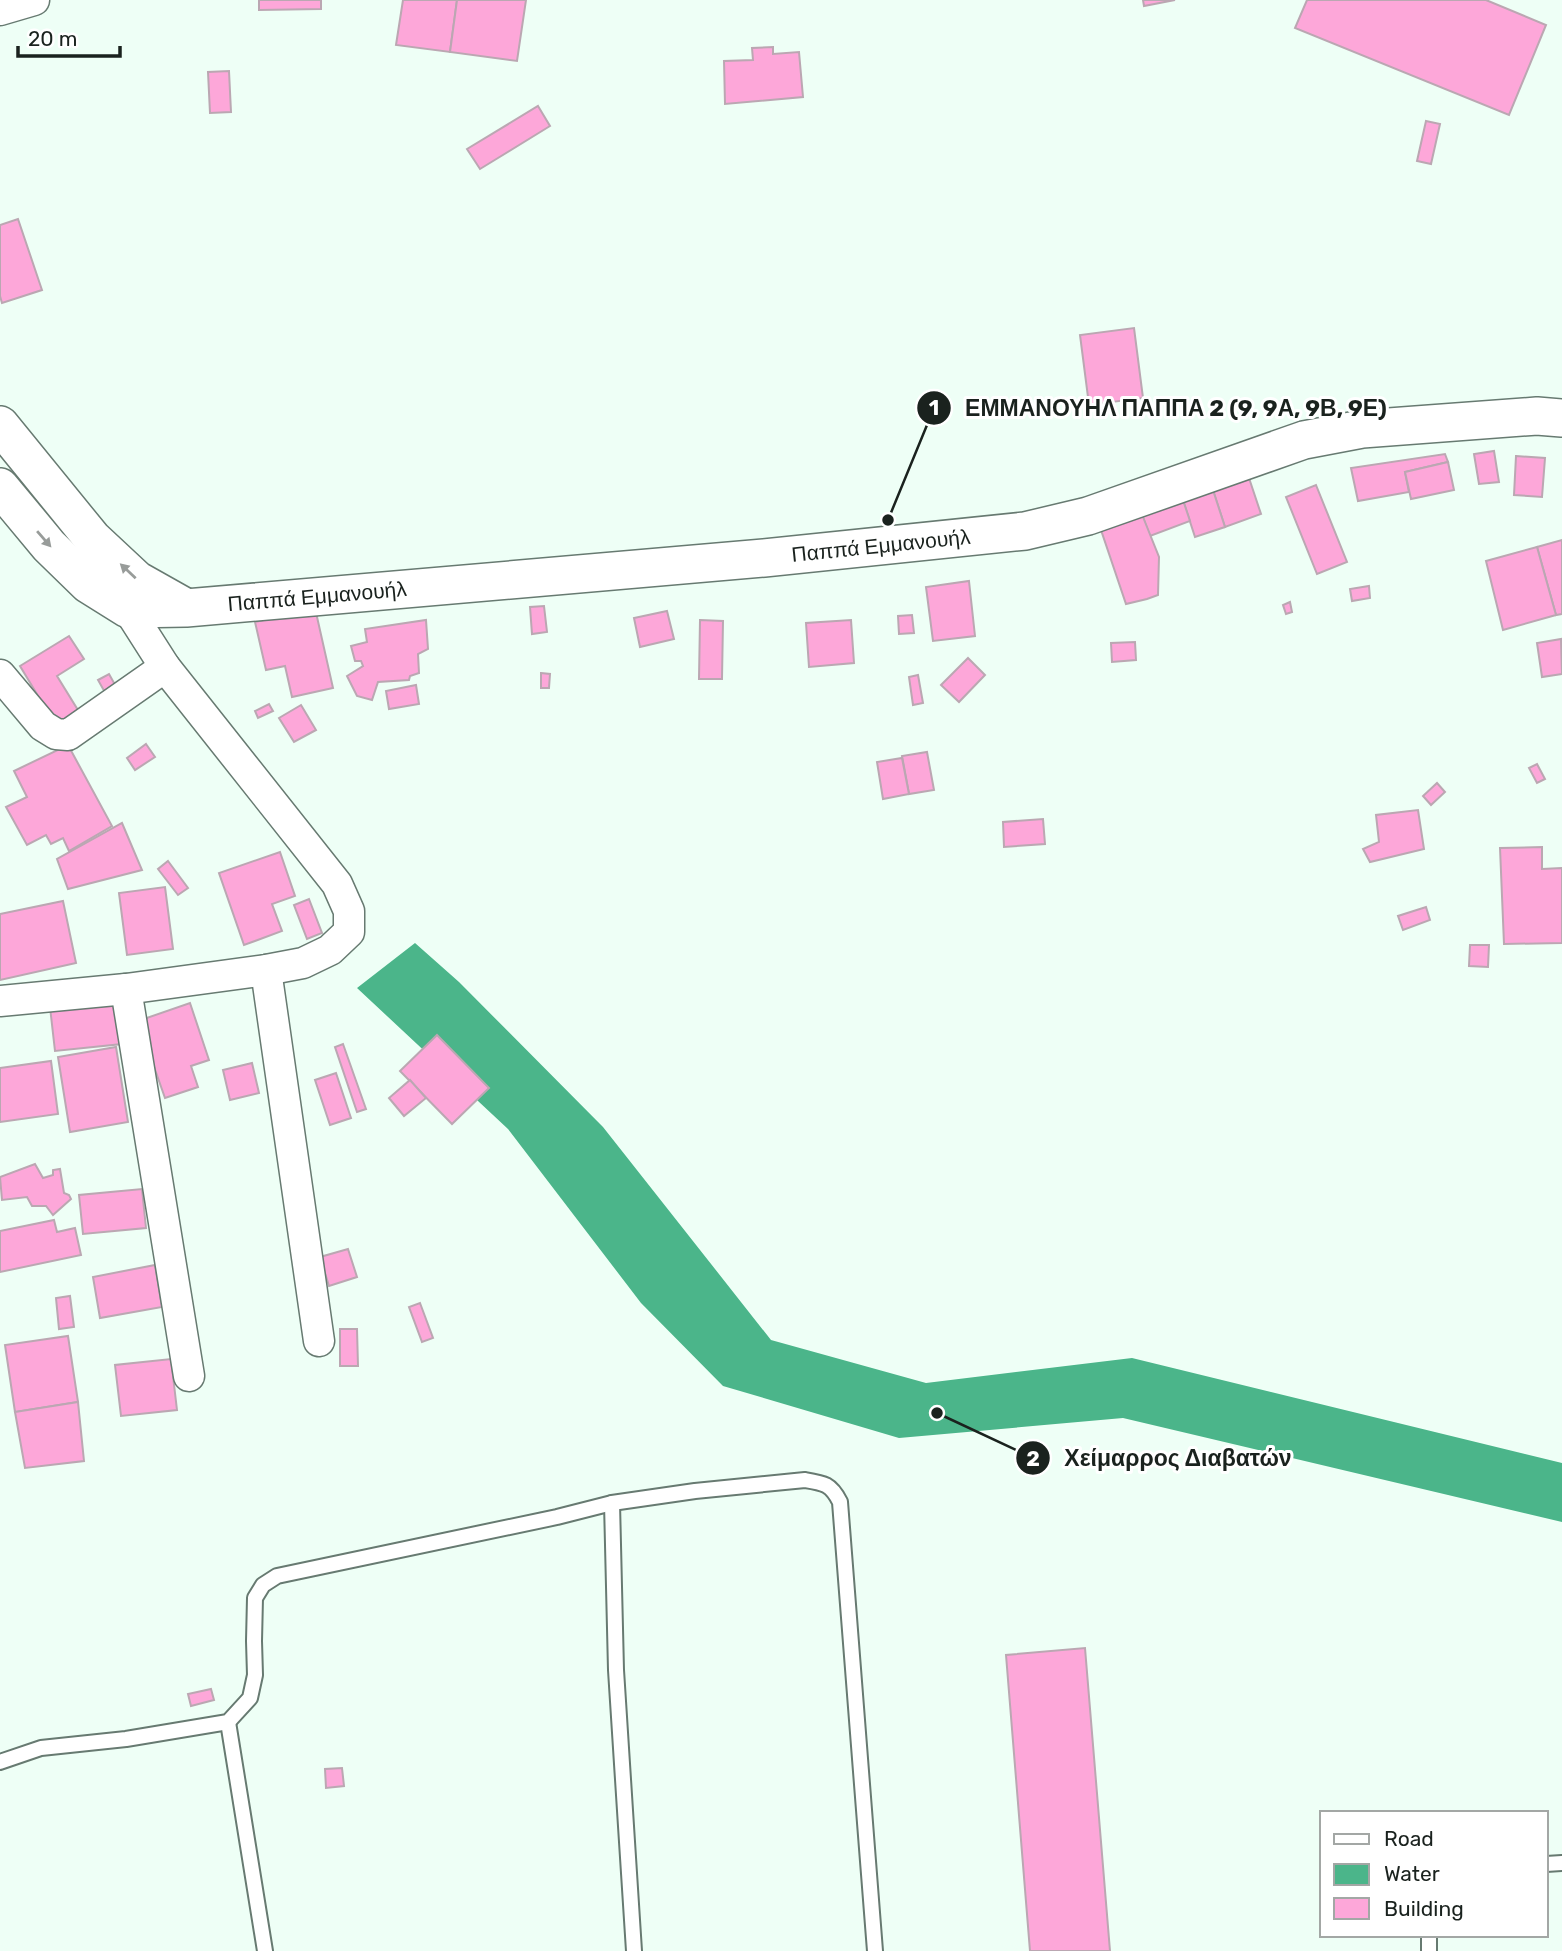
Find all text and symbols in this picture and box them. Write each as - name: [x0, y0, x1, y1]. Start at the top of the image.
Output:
- scale bar: [18, 14, 119, 58]
- text: 20 m: [28, 26, 77, 51]
- callout: ΕΜΜΑΝΟΥΗΛ ΠΑΠΠΑ 2 (9, 9Α, 9Β, 9Ε): [916, 386, 1401, 430]
- text: ΕΜΜΑΝΟΥΗΛ ΠΑΠΠΑ 2 (9, 9Α, 9Β, 9Ε): [965, 394, 1387, 422]
- text: 1: [929, 395, 939, 420]
- street label: Παππά Εμμανουήλ: [790, 524, 972, 567]
- one-way arrow: [36, 530, 52, 548]
- one-way arrow: [120, 564, 137, 580]
- street label: Παππά Εμμανουήλ: [227, 576, 408, 616]
- callout: Χείμαρρος Διαβατών: [1015, 1436, 1306, 1480]
- text: Χείμαρρος Διαβατών: [1064, 1444, 1292, 1472]
- text: 2: [1026, 1446, 1040, 1471]
- legend: [1320, 1811, 1548, 1937]
- text: Road: [1384, 1826, 1434, 1851]
- text: Water: [1384, 1861, 1440, 1886]
- text: Building: [1384, 1896, 1464, 1921]

